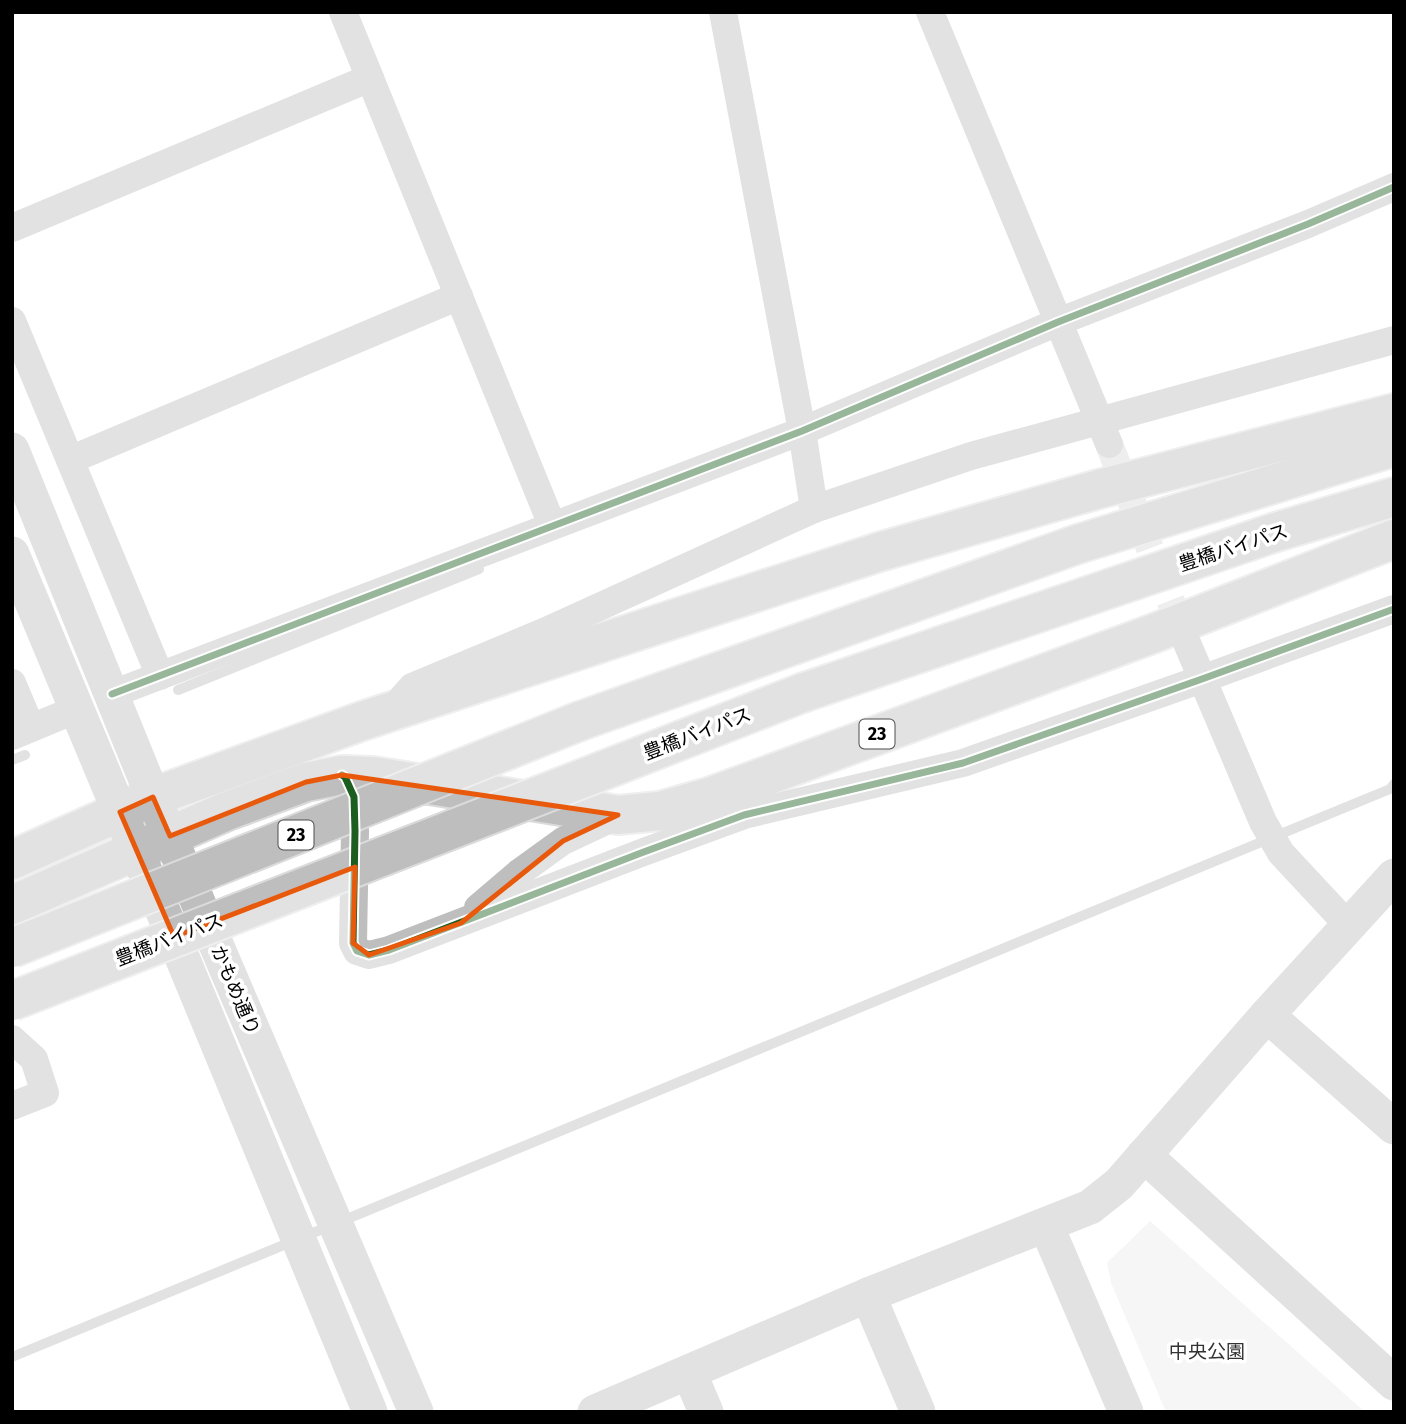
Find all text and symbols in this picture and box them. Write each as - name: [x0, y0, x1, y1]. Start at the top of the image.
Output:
- street label: 豊橋バイパス: [1176, 519, 1291, 576]
- street label: 豊橋バイパス: [640, 702, 754, 765]
- road number: 23: [860, 720, 894, 748]
- road number: 23: [278, 820, 314, 850]
- street label: 豊橋バイパス: [112, 908, 226, 971]
- street label: かもめ通り: [206, 942, 265, 1038]
- park label: 中央公園: [1169, 1340, 1245, 1363]

